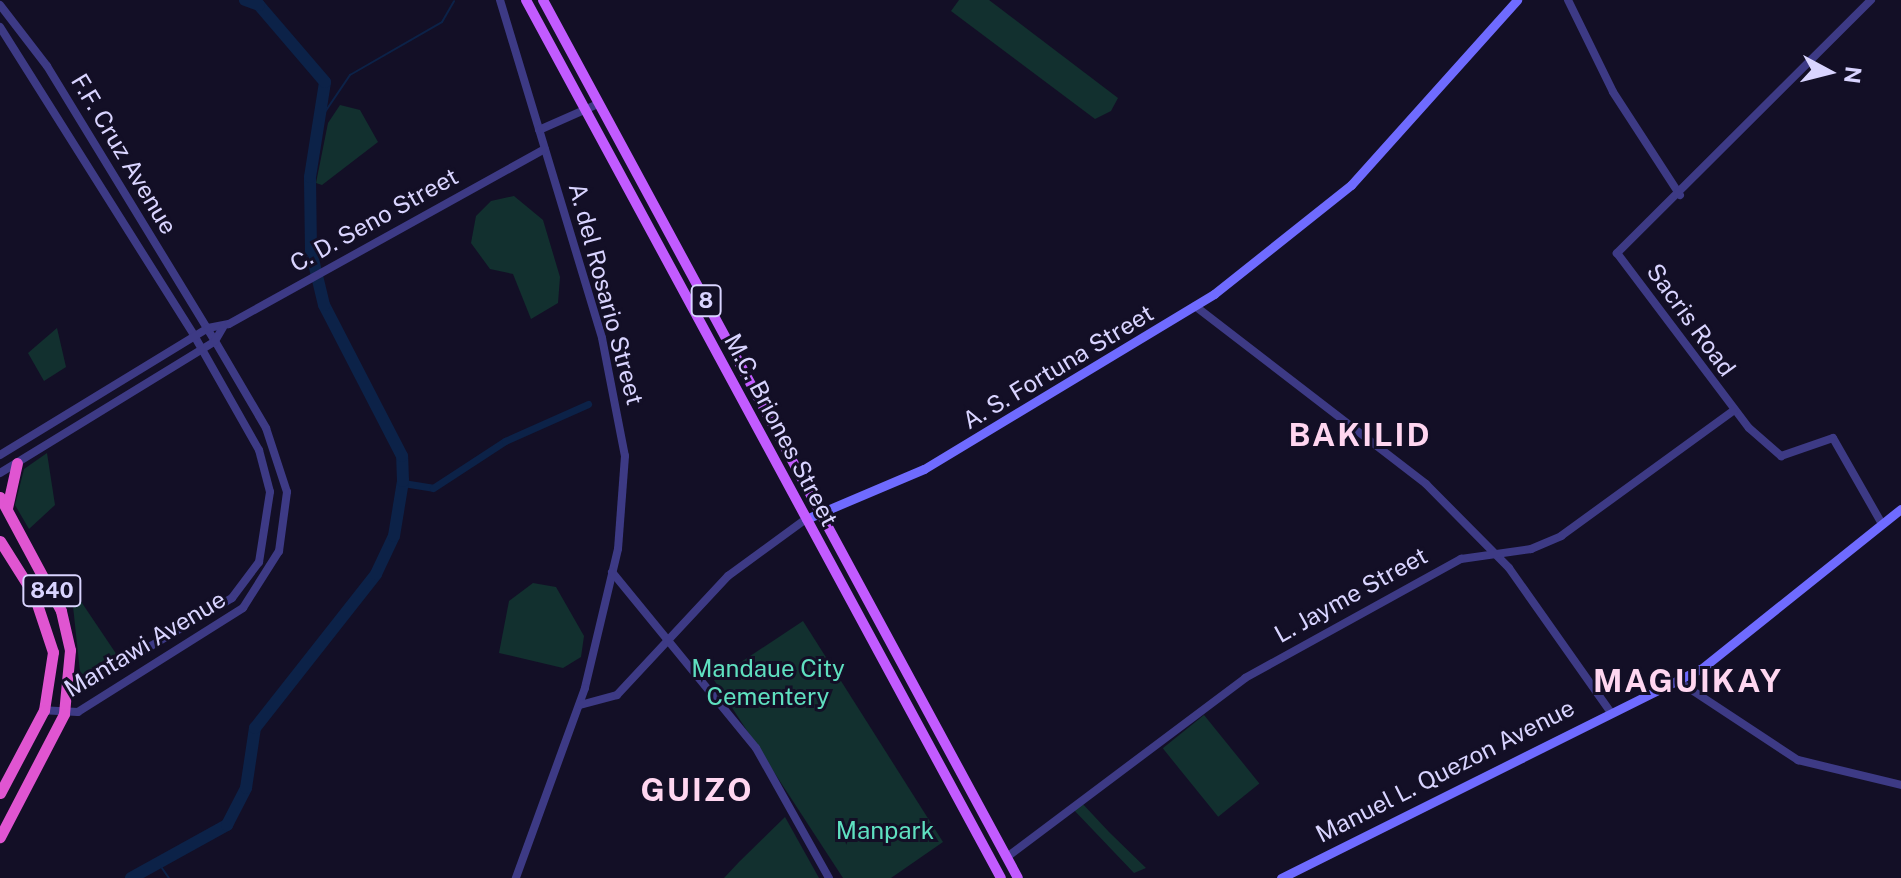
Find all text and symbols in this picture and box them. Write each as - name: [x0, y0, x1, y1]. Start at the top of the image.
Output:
- north arrow: [1789, 32, 1869, 112]
- text: N: [1839, 65, 1867, 85]
- street label: F.F. Cruz Avenue: [65, 69, 183, 239]
- street label: C. D. Seno Street: [285, 162, 463, 278]
- street label: A. del Rosario Street: [562, 180, 650, 408]
- street label: Sacris Road: [1640, 258, 1742, 382]
- road number: 8: [690, 283, 722, 319]
- street label: A. S. Fortuna Street: [957, 299, 1159, 435]
- street label: M.C. Briones Street: [718, 329, 844, 531]
- district label: BAKILID: [1289, 416, 1431, 454]
- street label: L. Jayme Street: [1269, 541, 1433, 649]
- road number: 840: [22, 573, 82, 609]
- street label: Mantawi Avenue: [59, 585, 231, 703]
- park label: Mandaue City Cementery: [691, 655, 845, 711]
- district label: MAGUIKAY: [1593, 662, 1783, 700]
- street label: Manuel L. Quezon Avenue: [1311, 693, 1579, 849]
- district label: GUIZO: [640, 771, 754, 809]
- park label: Manpark: [836, 817, 934, 845]

